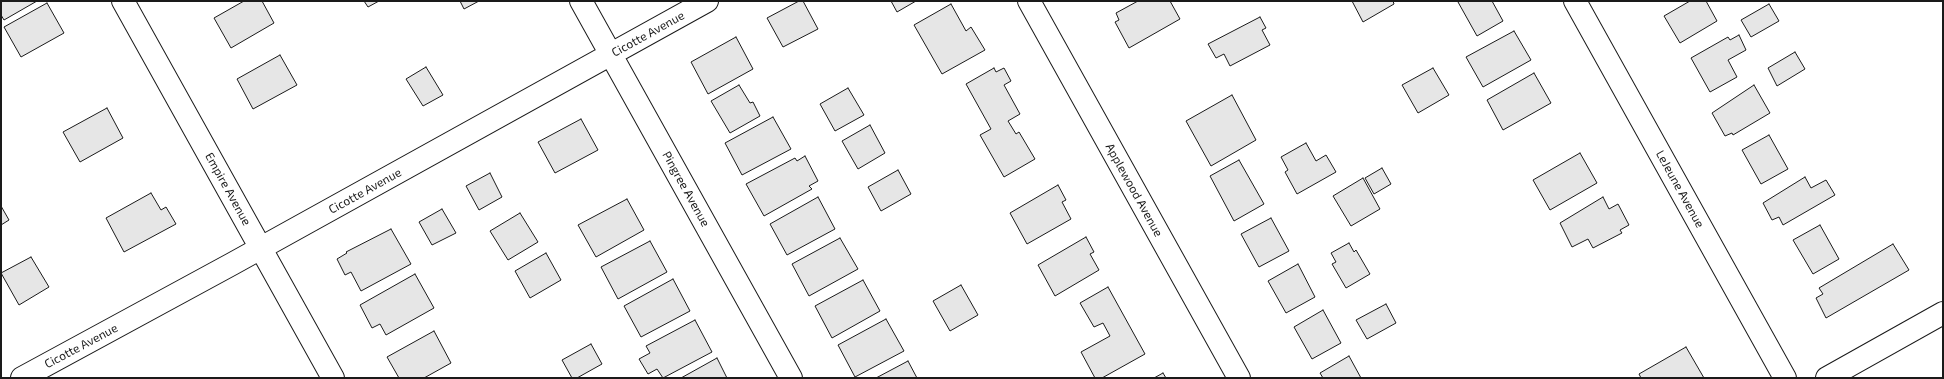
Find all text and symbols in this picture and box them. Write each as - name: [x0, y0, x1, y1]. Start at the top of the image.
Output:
- street label: Cicotte Avenue: [609, 8, 687, 60]
- street label: Applewood Avenue: [1102, 141, 1166, 239]
- street label: LeJeune Avenue: [1653, 148, 1707, 230]
- street label: Pingree Avenue: [659, 149, 713, 229]
- street label: Empire Avenue: [202, 150, 254, 228]
- street label: Cicotte Avenue: [326, 165, 404, 217]
- street label: Cicotte Avenue: [42, 321, 120, 371]

